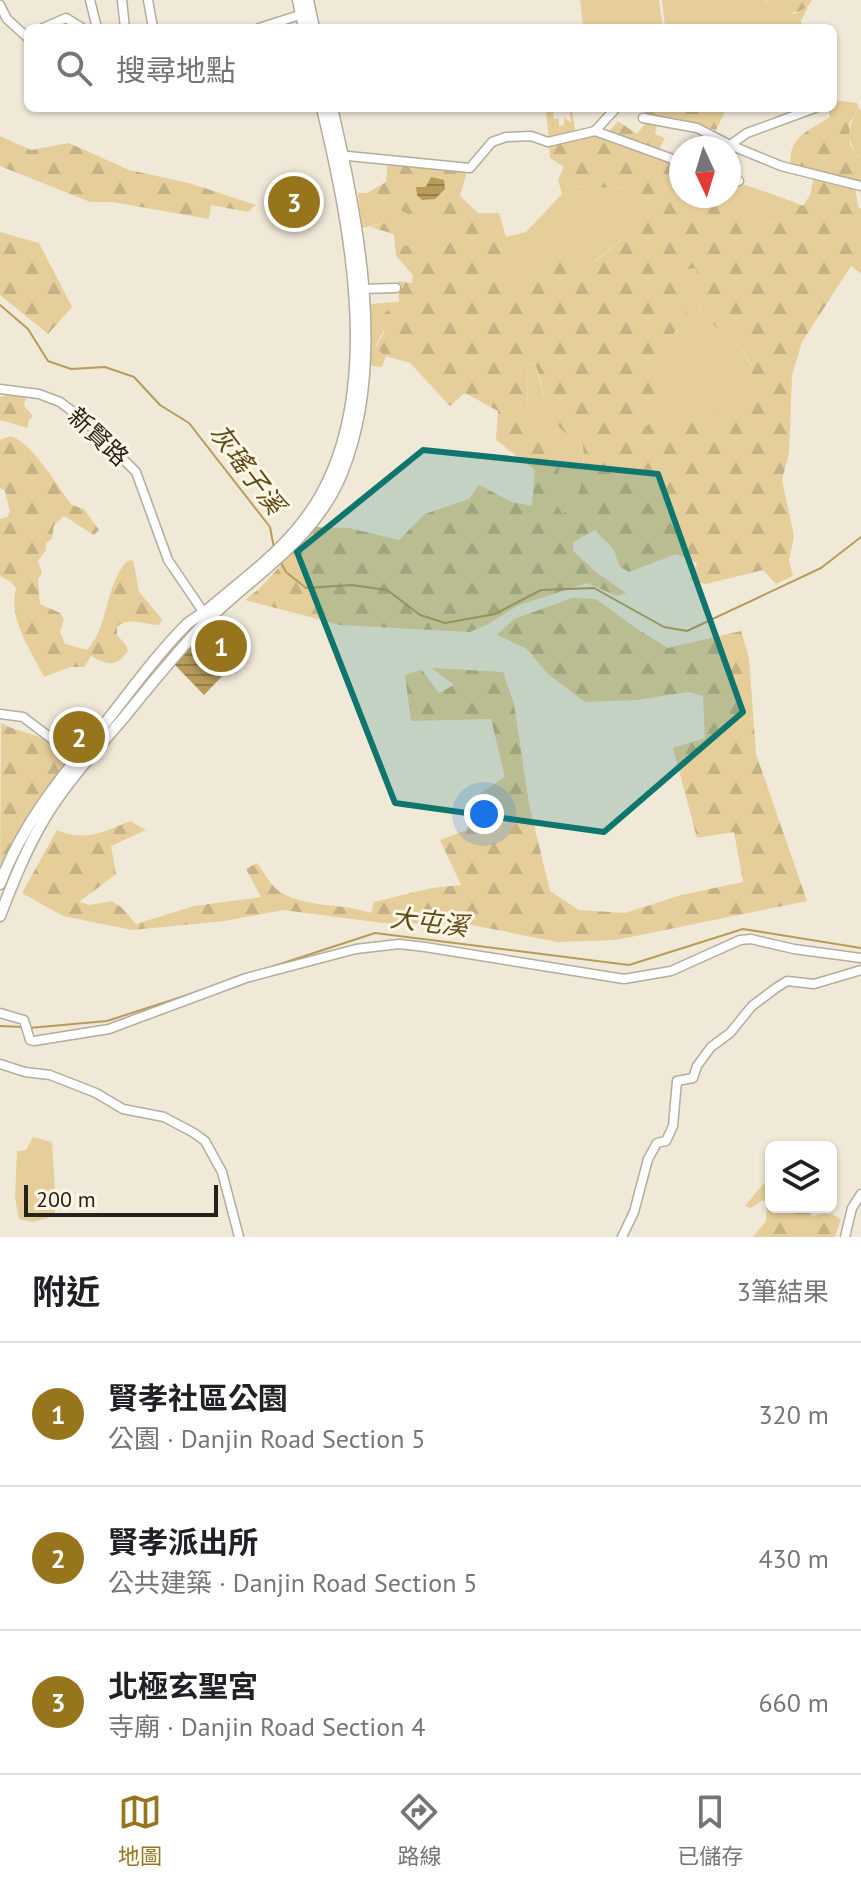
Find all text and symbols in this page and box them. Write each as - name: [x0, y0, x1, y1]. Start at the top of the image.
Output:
- search box: [24, 24, 837, 112]
- icon: search: [52, 46, 96, 90]
- text: 搜尋地點: [116, 50, 236, 89]
- north arrow: [669, 136, 741, 208]
- pin: 3: [268, 172, 320, 232]
- street label: 新賢路: [61, 401, 135, 473]
- water label: 灰瑤子溪: [203, 417, 294, 523]
- pin: 1: [195, 616, 247, 676]
- pin: 2: [53, 707, 105, 767]
- your location: [464, 794, 504, 834]
- water label: 大屯溪: [388, 900, 474, 943]
- map controls: [765, 1141, 837, 1213]
- button: layers: [765, 1141, 837, 1213]
- scale bar: [24, 1181, 218, 1217]
- text: 200 m: [36, 1185, 96, 1213]
- text: 附近: [32, 1269, 100, 1313]
- text: 3筆結果: [737, 1275, 829, 1308]
- text: 賢孝社區公園: [108, 1378, 288, 1417]
- text: 1: [51, 1398, 65, 1431]
- text: 320 m: [758, 1398, 829, 1431]
- text: 公園 · Danjin Road Section 5: [108, 1422, 426, 1455]
- text: 賢孝派出所: [108, 1522, 258, 1561]
- text: 2: [51, 1542, 65, 1575]
- text: 430 m: [758, 1542, 829, 1575]
- text: 公共建築 · Danjin Road Section 5: [108, 1566, 478, 1599]
- text: 北極玄聖宮: [108, 1666, 258, 1705]
- text: 3: [51, 1686, 65, 1719]
- text: 660 m: [758, 1686, 829, 1719]
- text: 寺廟 · Danjin Road Section 4: [108, 1710, 426, 1743]
- tab: 地圖: [118, 1790, 162, 1870]
- tab: 路線: [397, 1790, 441, 1870]
- tab: 已儲存: [677, 1790, 743, 1870]

